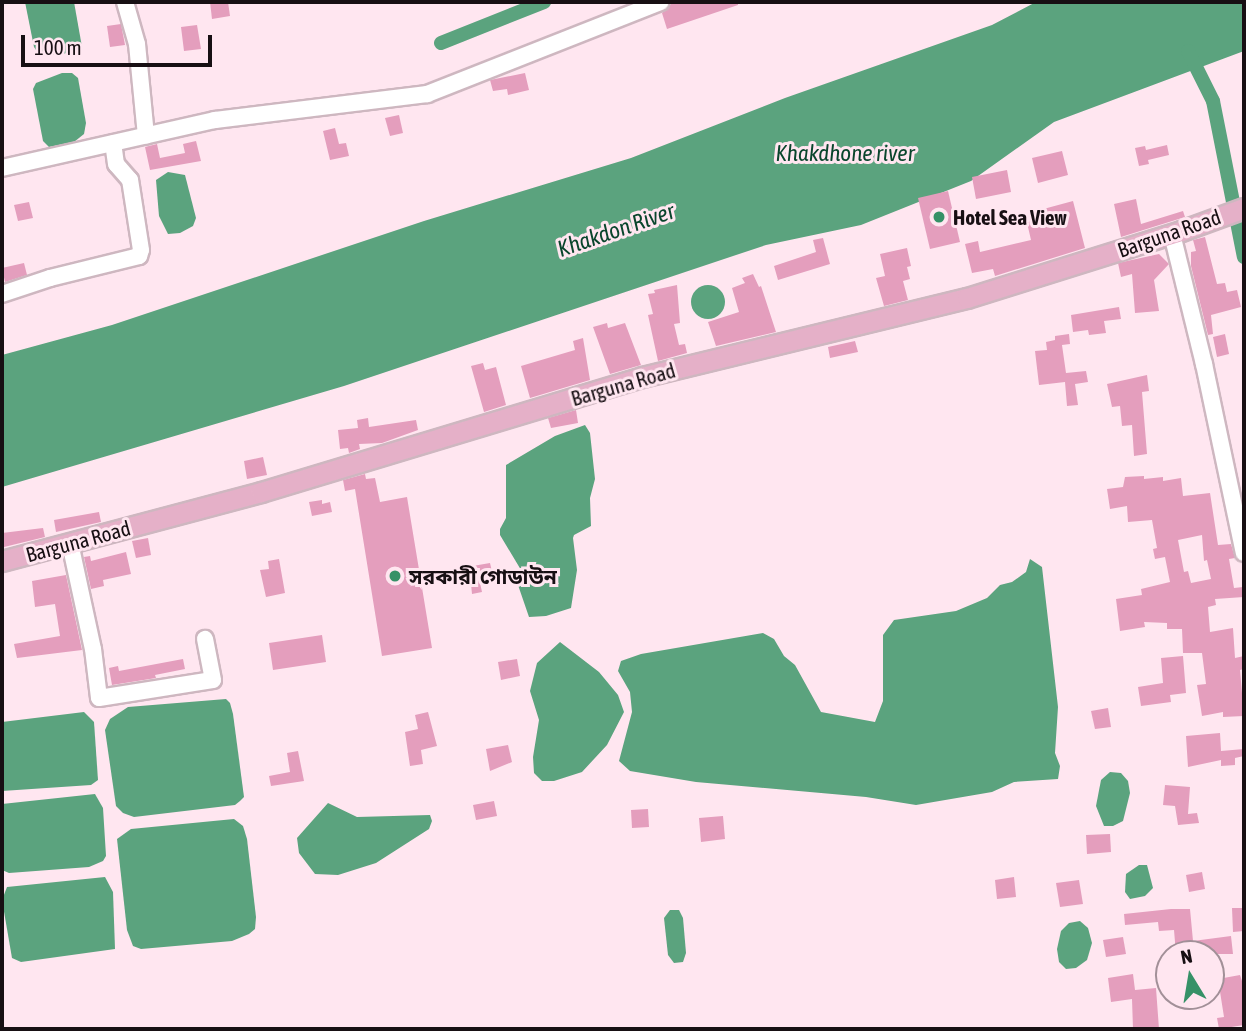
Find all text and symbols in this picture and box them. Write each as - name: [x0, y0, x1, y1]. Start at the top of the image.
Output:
- scale bar: [24, 21, 215, 65]
- text: 100 m: [34, 35, 82, 59]
- water label: Khakdhone river: [776, 139, 914, 167]
- water label: Khakdon River: [554, 197, 678, 263]
- place label: Hotel Sea View: [953, 204, 1067, 230]
- street label: Barguna Road: [1114, 204, 1224, 262]
- marker: Hotel Sea View: [931, 209, 947, 225]
- street label: Barguna Road: [568, 357, 678, 411]
- street label: Barguna Road: [23, 515, 133, 567]
- place label: সরকারী গোডাউন: [409, 563, 557, 589]
- marker: সরকারী গোডাউন: [387, 568, 403, 584]
- north arrow: [1155, 940, 1225, 1010]
- text: N: [1179, 944, 1194, 968]

